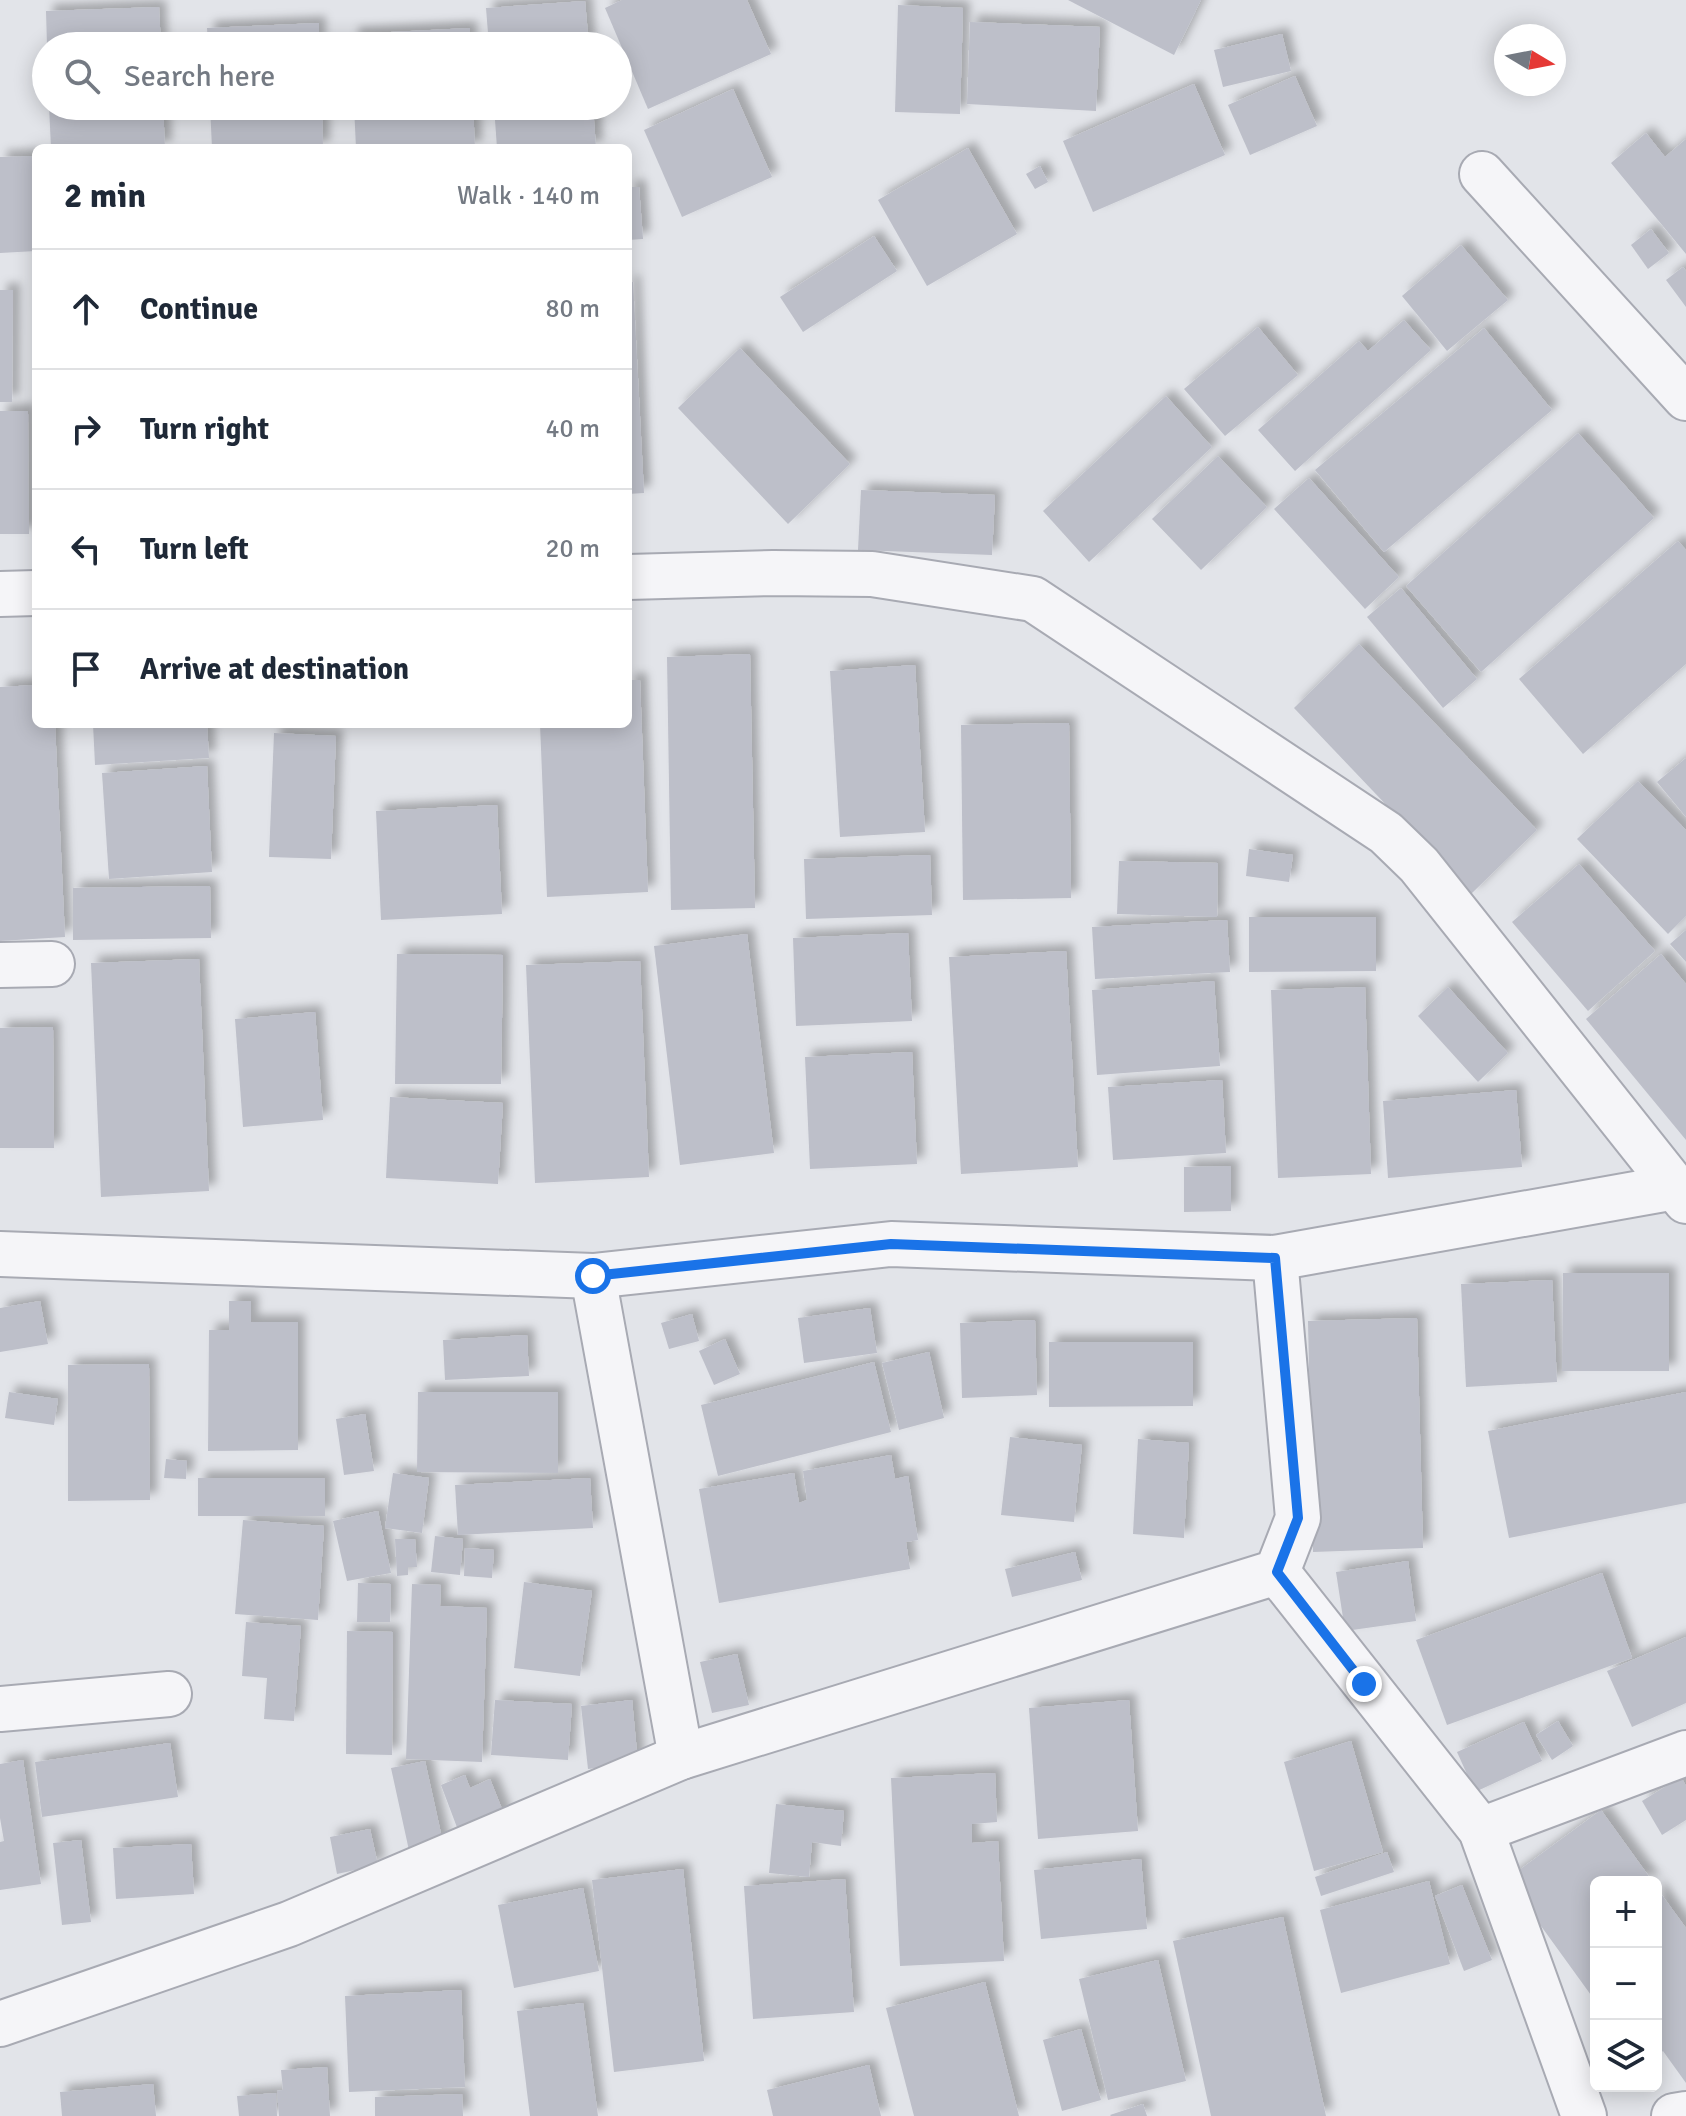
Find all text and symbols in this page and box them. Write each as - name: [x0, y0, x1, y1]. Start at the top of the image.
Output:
- north arrow: [1494, 24, 1566, 96]
- search box: [32, 32, 632, 120]
- icon: search: [60, 54, 104, 98]
- text: Search here: [124, 58, 275, 95]
- text: 2 min: [64, 175, 146, 217]
- text: Walk · 140 m: [457, 180, 600, 212]
- icon: ahead: [64, 287, 108, 331]
- text: Continue: [140, 291, 258, 328]
- text: 80 m: [545, 293, 600, 325]
- icon: right: [64, 407, 108, 451]
- text: Turn right: [140, 411, 269, 448]
- text: 40 m: [545, 413, 600, 445]
- icon: left: [64, 527, 108, 571]
- text: Turn left: [140, 531, 249, 568]
- text: 20 m: [545, 533, 600, 565]
- icon: arrive: [64, 647, 108, 691]
- text: Arrive at destination: [140, 651, 409, 688]
- route start: [575, 1258, 611, 1294]
- route end: [1346, 1666, 1382, 1702]
- map controls: [1590, 1876, 1662, 2092]
- button: +: [1590, 1876, 1662, 1948]
- button: −: [1590, 1948, 1662, 2020]
- button: layers: [1590, 2020, 1662, 2092]

